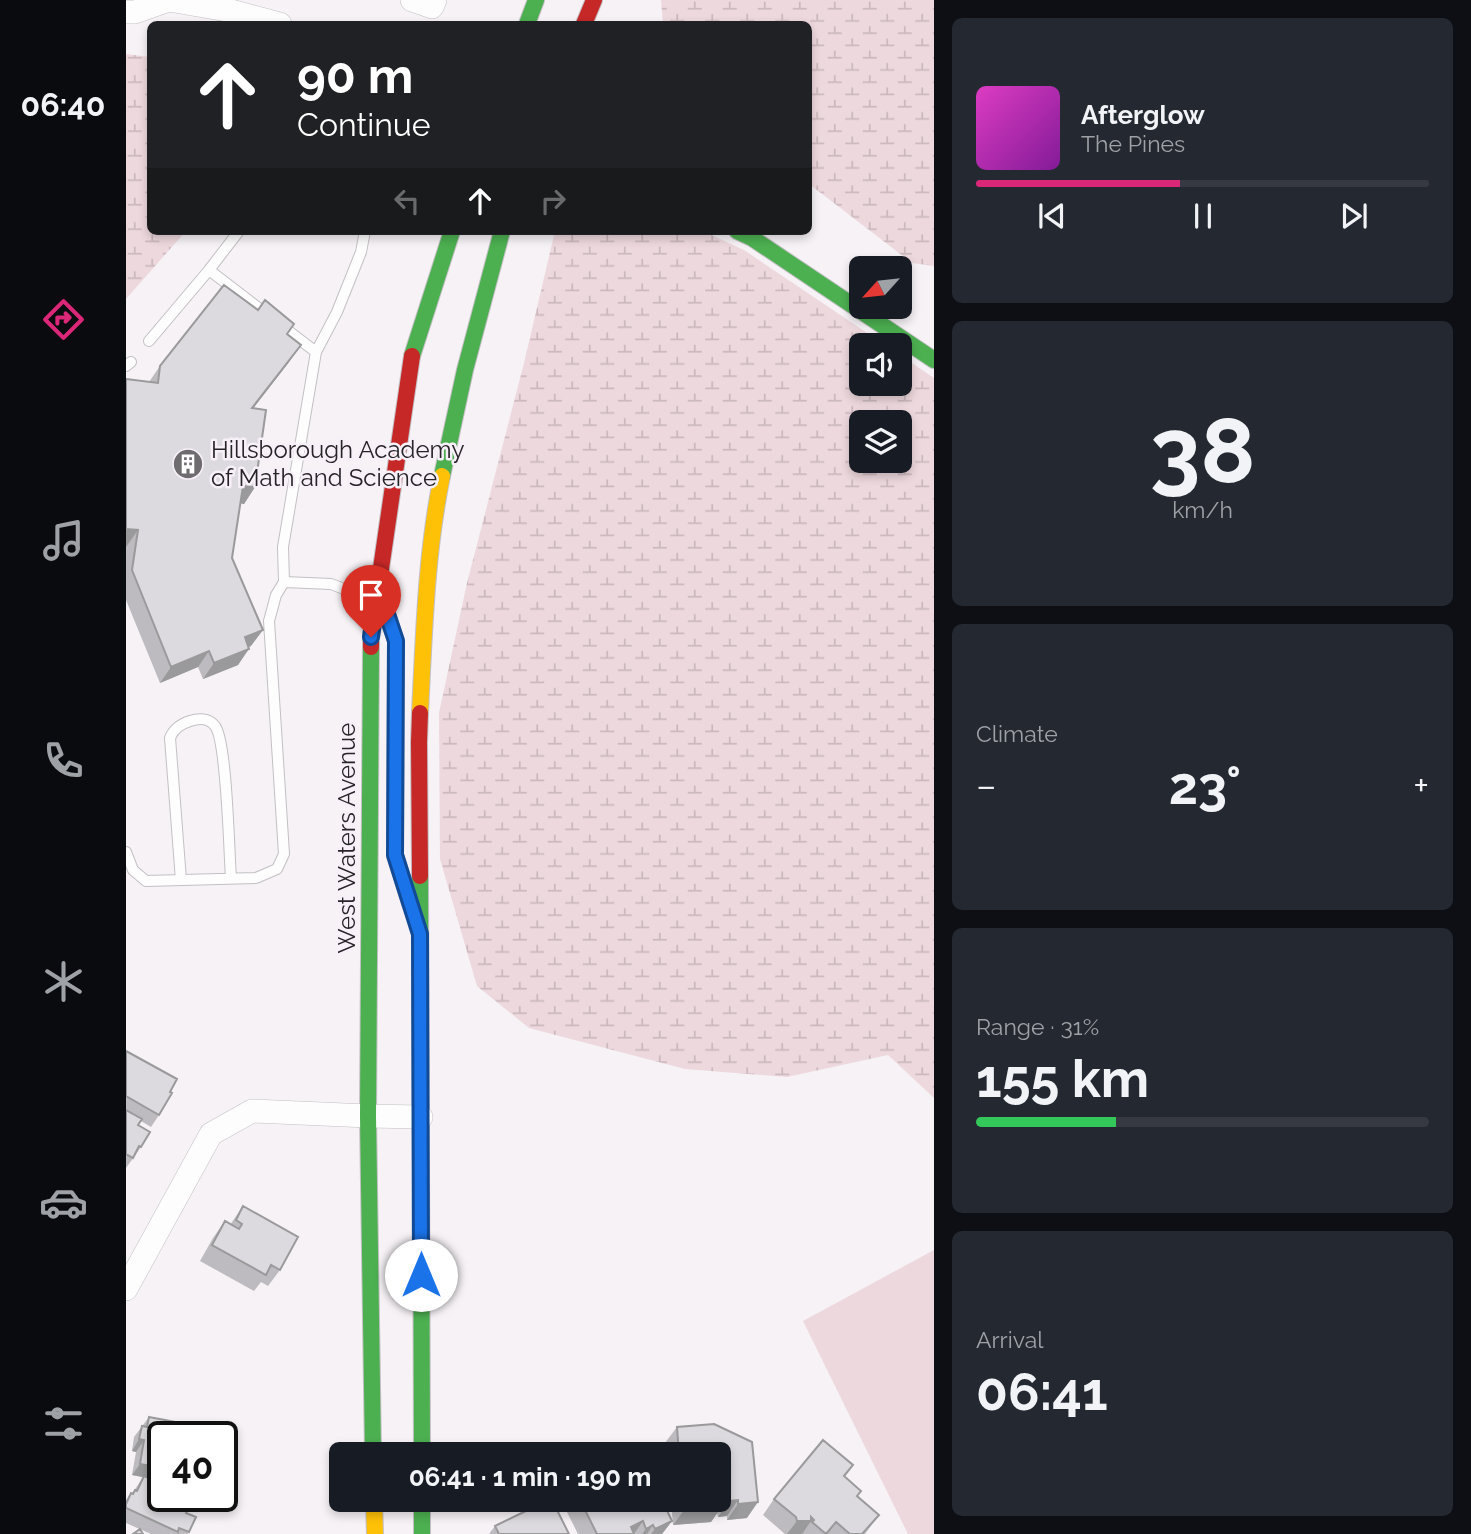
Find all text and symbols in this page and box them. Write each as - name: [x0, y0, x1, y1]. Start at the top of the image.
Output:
- text: 90 m: [297, 47, 413, 104]
- icon: ahead: [182, 49, 273, 140]
- text: 06:40: [21, 86, 105, 123]
- text: Afterglow: [1081, 100, 1205, 130]
- text: Continue: [297, 106, 431, 143]
- text: The Pines: [1081, 130, 1185, 157]
- icon: left: [388, 182, 426, 220]
- icon: ahead: [461, 182, 499, 220]
- icon: right: [534, 182, 572, 220]
- icon: previous: [1033, 197, 1071, 235]
- icon: pause: [1184, 197, 1222, 235]
- icon: next: [1335, 197, 1373, 235]
- north arrow: [849, 256, 912, 318]
- map controls: [849, 256, 912, 473]
- icon: directions: [39, 295, 88, 344]
- button: sound: [849, 333, 912, 396]
- text: 38: [1150, 397, 1255, 504]
- button: layers: [849, 410, 912, 473]
- place label: Hillsborough Academy of Math and Science: [211, 435, 464, 492]
- building icon: Hillsborough Academy of Math and Science: [171, 447, 205, 481]
- text: km/h: [1172, 496, 1233, 523]
- icon: music: [39, 516, 88, 565]
- pin: [341, 565, 401, 637]
- icon: arrive: [352, 576, 390, 614]
- text: Climate: [976, 720, 1058, 747]
- street label: West Waters Avenue: [332, 723, 361, 953]
- icon: phone: [39, 736, 88, 785]
- text: 23°: [1169, 755, 1241, 816]
- text: −: [976, 763, 996, 808]
- text: +: [1413, 763, 1429, 808]
- icon: climate: [39, 957, 88, 1006]
- text: Range · 31%: [976, 1013, 1099, 1040]
- text: 155 km: [976, 1048, 1149, 1109]
- icon: car: [39, 1178, 88, 1227]
- position arrow: [384, 1238, 458, 1312]
- text: Arrival: [976, 1326, 1043, 1353]
- text: 06:41: [976, 1361, 1108, 1422]
- icon: filters: [39, 1399, 88, 1448]
- speed limit sign: 40: [147, 1421, 238, 1512]
- text: 06:41 · 1 min · 190 m: [409, 1462, 651, 1492]

